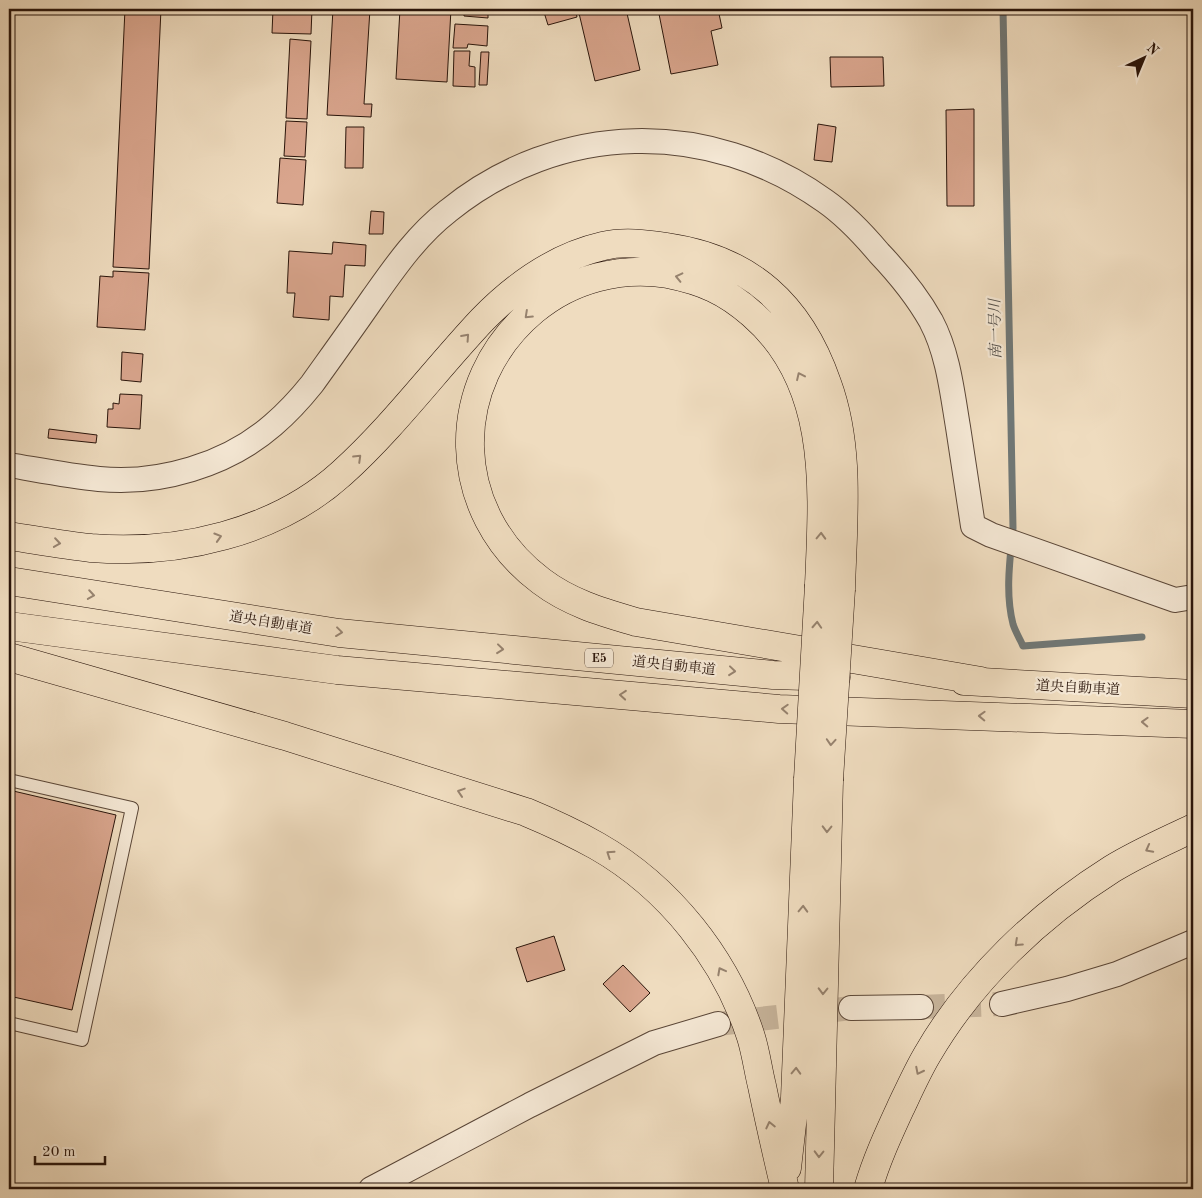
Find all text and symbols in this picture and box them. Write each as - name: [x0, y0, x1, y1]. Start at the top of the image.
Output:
- north arrow: [1120, 32, 1170, 82]
- text: N: [1144, 41, 1161, 58]
- one-way arrow: [674, 272, 683, 283]
- water label: 南一号川: [986, 297, 1005, 359]
- one-way arrow: [525, 309, 534, 318]
- one-way arrow: [460, 333, 469, 342]
- one-way arrow: [795, 372, 806, 381]
- one-way arrow: [352, 455, 361, 464]
- one-way arrow: [213, 532, 222, 542]
- one-way arrow: [815, 532, 826, 540]
- one-way arrow: [53, 537, 61, 548]
- one-way arrow: [87, 589, 96, 599]
- street label: 道央自動車道: [228, 609, 314, 636]
- one-way arrow: [811, 621, 822, 629]
- one-way arrow: [334, 627, 343, 637]
- one-way arrow: [497, 643, 505, 654]
- road number: E5: [585, 648, 613, 668]
- street label: 道央自動車道: [631, 654, 717, 677]
- one-way arrow: [728, 665, 736, 676]
- street label: 道央自動車道: [1036, 678, 1120, 697]
- one-way arrow: [619, 690, 627, 701]
- one-way arrow: [781, 704, 789, 715]
- one-way arrow: [978, 711, 986, 722]
- one-way arrow: [1140, 717, 1148, 728]
- one-way arrow: [825, 738, 836, 746]
- one-way arrow: [457, 787, 465, 797]
- one-way arrow: [822, 825, 833, 833]
- one-way arrow: [1145, 843, 1154, 853]
- one-way arrow: [606, 851, 615, 861]
- one-way arrow: [798, 904, 808, 912]
- one-way arrow: [1014, 937, 1023, 946]
- one-way arrow: [717, 967, 727, 976]
- one-way arrow: [818, 987, 829, 995]
- one-way arrow: [915, 1066, 925, 1075]
- one-way arrow: [791, 1067, 802, 1075]
- one-way arrow: [766, 1120, 776, 1129]
- scale bar: [35, 1133, 105, 1165]
- text: 20 m: [42, 1145, 76, 1160]
- one-way arrow: [814, 1150, 825, 1158]

